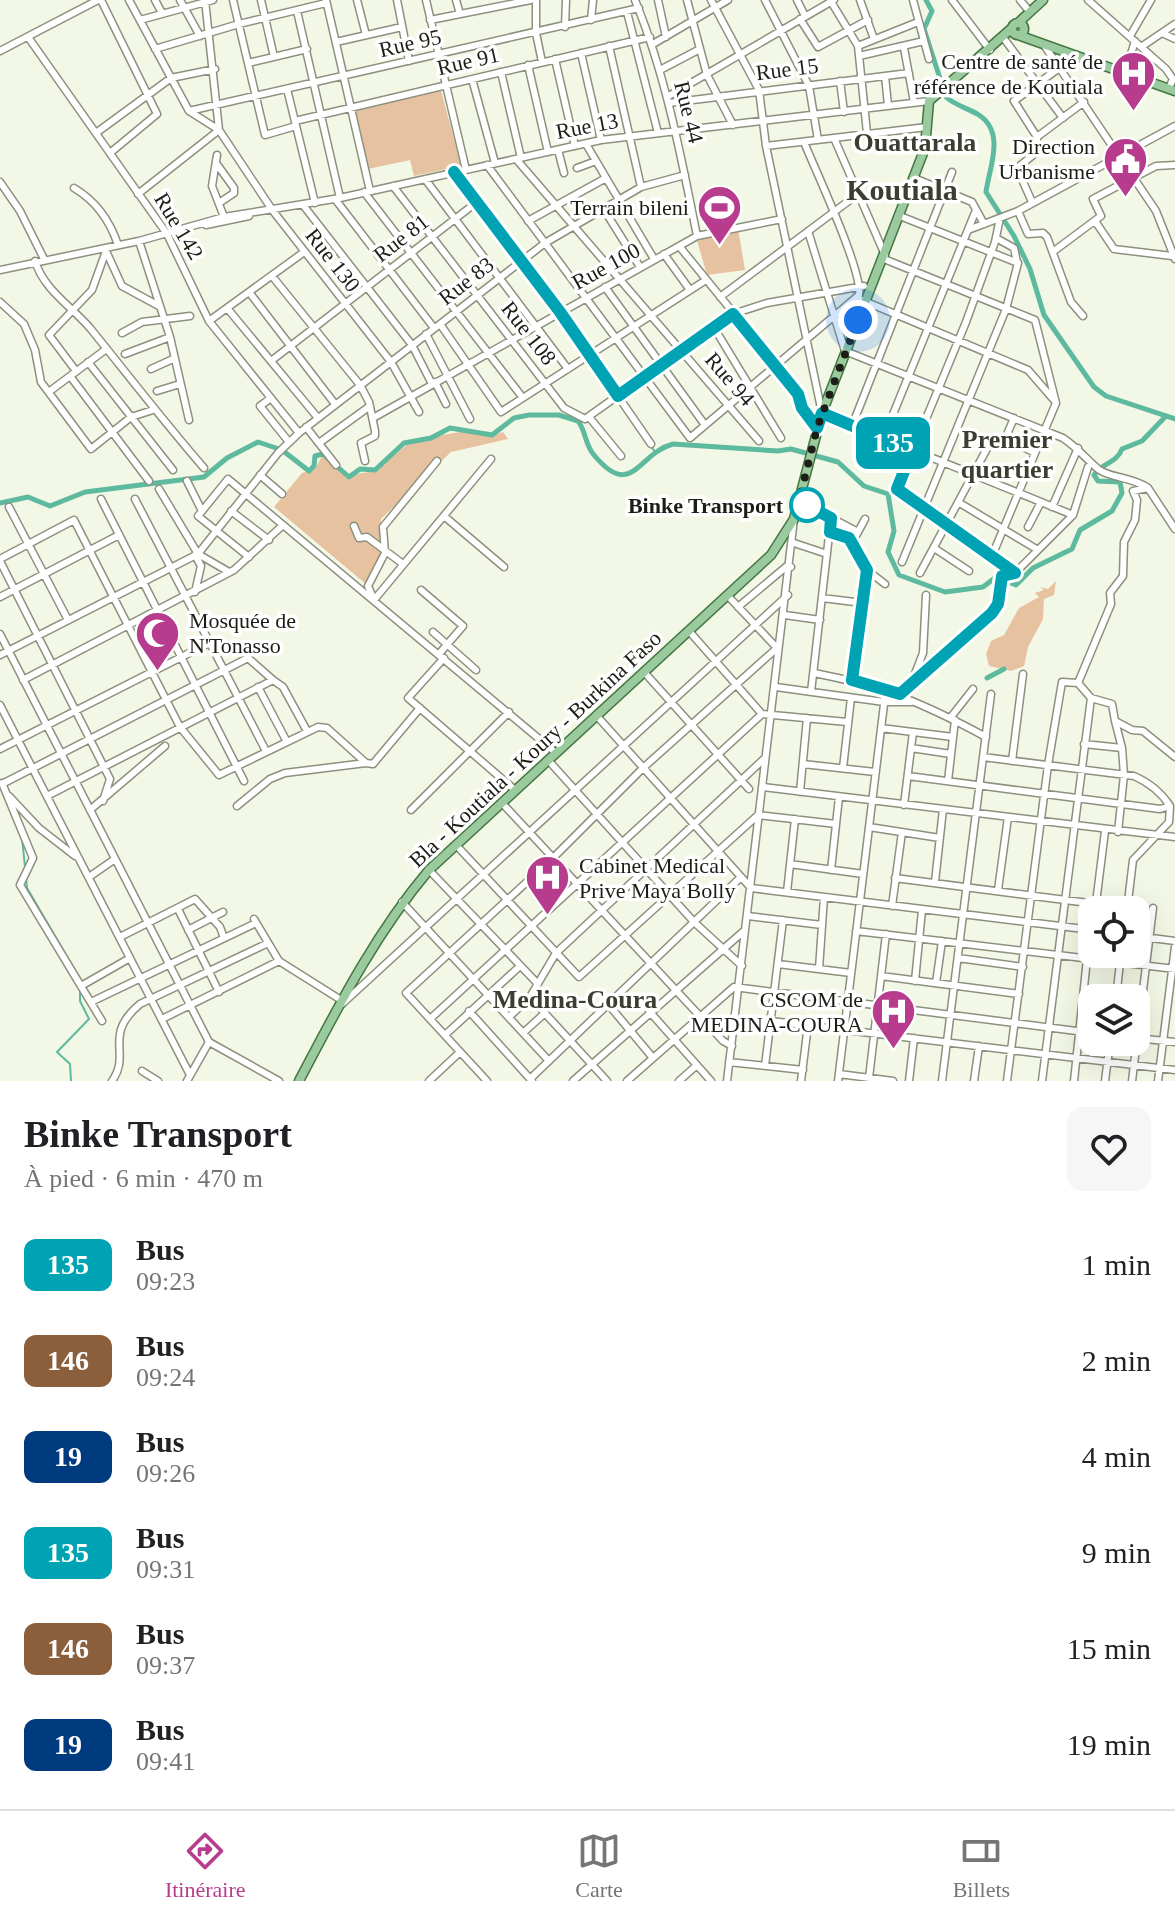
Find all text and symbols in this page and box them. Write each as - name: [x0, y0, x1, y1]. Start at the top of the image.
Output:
- street label: Rue 95: [377, 24, 443, 62]
- street label: Rue 91: [435, 42, 501, 80]
- place label: Centre de santé de référence de Koutiala: [914, 49, 1103, 99]
- hospital icon: Centre de santé de référence de Koutiala: [1110, 50, 1158, 113]
- street label: Rue 15: [754, 53, 820, 85]
- street label: Rue 44: [669, 78, 709, 146]
- street label: Rue 13: [554, 108, 620, 144]
- district label: Ouattarala: [854, 128, 976, 157]
- place label: Direction Urbanisme: [998, 134, 1095, 184]
- public building icon: Direction Urbanisme: [1102, 135, 1150, 198]
- district label: Koutiala: [846, 173, 958, 206]
- sports icon: Terrain bileni: [696, 183, 744, 246]
- street label: Rue 142: [149, 188, 209, 264]
- place label: Terrain bileni: [570, 195, 689, 220]
- street label: Rue 81: [369, 209, 433, 267]
- street label: Rue 130: [300, 223, 366, 297]
- street label: Rue 100: [568, 237, 644, 295]
- street label: Rue 83: [434, 252, 498, 310]
- street label: Rue 108: [496, 296, 562, 370]
- your location: [838, 300, 878, 340]
- street label: Rue 94: [700, 347, 760, 411]
- line badge: 135: [847, 417, 939, 469]
- district label: Premier quartier: [961, 425, 1053, 484]
- text: 135: [872, 427, 914, 458]
- marker: Binke Transport: [790, 488, 824, 522]
- place label: Binke Transport: [628, 493, 784, 518]
- place label: Mosquée de N'Tonasso: [189, 608, 296, 658]
- mosque icon: Mosquée de N'Tonasso: [134, 609, 182, 672]
- street label: Bla - Koutiala - Koury - Burkina Faso: [404, 625, 666, 873]
- place label: Cabinet Medical Prive Maya Bolly: [579, 853, 735, 903]
- hospital icon: Cabinet Medical Prive Maya Bolly: [524, 854, 572, 917]
- map controls: [1078, 896, 1150, 1056]
- button: locate: [1078, 896, 1150, 968]
- button: layers: [1078, 984, 1150, 1056]
- district label: Medina-Coura: [493, 985, 657, 1014]
- place label: CSCOM de MEDINA-COURA: [691, 987, 863, 1037]
- hospital icon: CSCOM de MEDINA-COURA: [870, 988, 918, 1051]
- button: heart: [1067, 1107, 1151, 1191]
- text: Binke Transport: [24, 1113, 292, 1155]
- text: À pied · 6 min · 470 m: [24, 1164, 263, 1193]
- text: Bus: [136, 1233, 184, 1266]
- text: 1 min: [1082, 1248, 1151, 1281]
- text: 135: [47, 1249, 89, 1280]
- text: 09:23: [136, 1267, 195, 1296]
- text: Bus: [136, 1329, 184, 1362]
- text: 2 min: [1082, 1344, 1151, 1377]
- text: 146: [47, 1345, 89, 1376]
- text: 09:24: [136, 1363, 195, 1392]
- text: Bus: [136, 1425, 184, 1458]
- text: 4 min: [1082, 1440, 1151, 1473]
- text: 19: [54, 1441, 82, 1472]
- text: 09:26: [136, 1459, 195, 1488]
- text: Bus: [136, 1521, 184, 1554]
- text: 9 min: [1082, 1536, 1151, 1569]
- text: 135: [47, 1537, 89, 1568]
- text: 09:31: [136, 1555, 195, 1584]
- text: Bus: [136, 1617, 184, 1650]
- text: 15 min: [1067, 1632, 1151, 1665]
- text: 146: [47, 1633, 89, 1664]
- text: 09:37: [136, 1651, 195, 1680]
- text: Bus: [136, 1713, 184, 1746]
- text: 19 min: [1067, 1728, 1151, 1761]
- text: 19: [54, 1729, 82, 1760]
- text: 09:41: [136, 1747, 195, 1776]
- tab: Itinéraire: [165, 1829, 245, 1903]
- tab: Carte: [575, 1829, 623, 1903]
- tab: Billets: [953, 1829, 1010, 1903]

